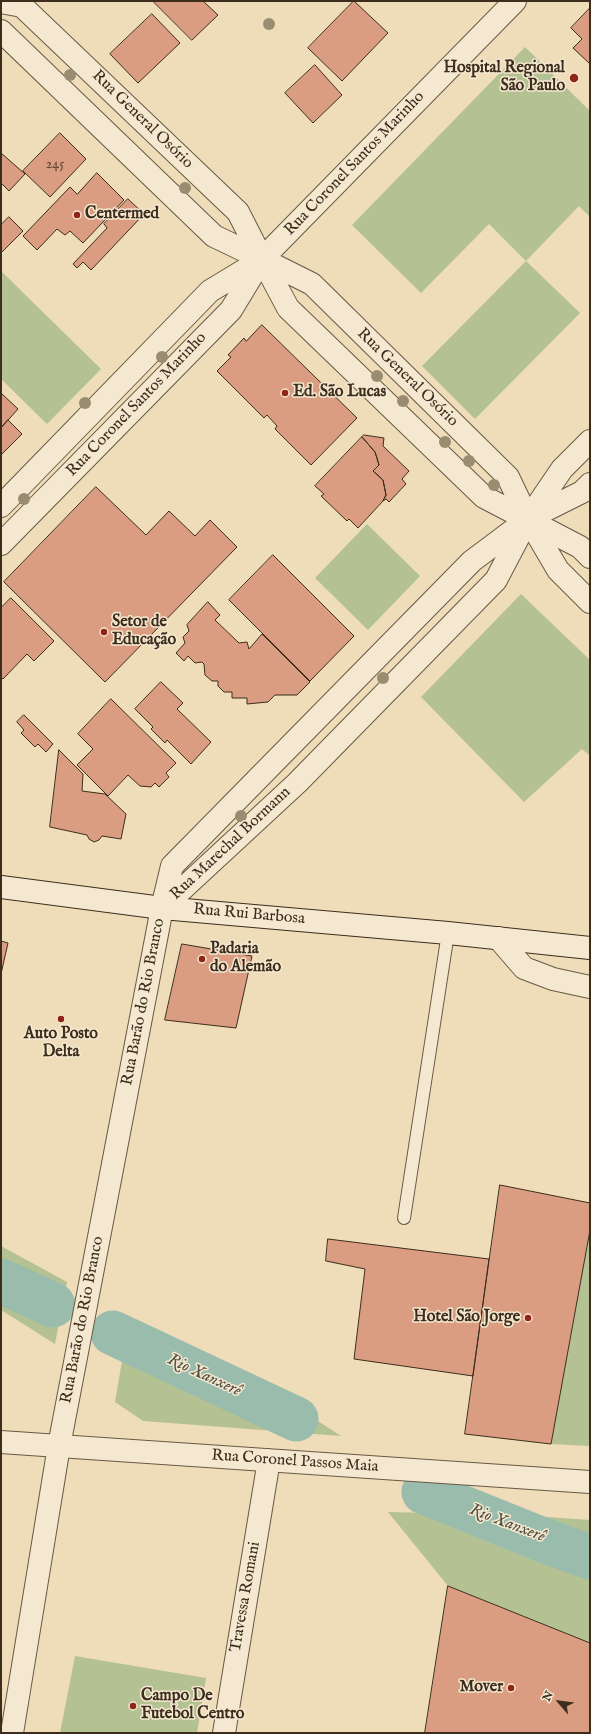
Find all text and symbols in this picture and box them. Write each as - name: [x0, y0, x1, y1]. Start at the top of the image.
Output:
- place label: Hospital Regional São Paulo: [443, 59, 565, 97]
- street label: Rua General Osório: [87, 67, 197, 173]
- marker: Hospital Regional São Paulo: [568, 72, 580, 84]
- street label: Rua Coronel Santos Marinho: [281, 88, 429, 240]
- house number: 245: [46, 157, 64, 173]
- place label: Centermed: [85, 205, 159, 225]
- marker: Centermed: [72, 210, 82, 220]
- street label: Rua General Osório: [352, 325, 462, 431]
- street label: Rua Coronel Santos Marinho: [63, 329, 211, 481]
- place label: Ed. São Lucas: [293, 383, 386, 403]
- marker: Ed. São Lucas: [280, 388, 290, 398]
- place label: Setor de Educação: [112, 613, 176, 651]
- marker: Setor de Educação: [99, 627, 109, 637]
- street label: Rua Marechal Bormann: [167, 783, 295, 905]
- street label: Rua Rui Barbosa: [192, 901, 306, 929]
- street label: Rua Barão do Rio Branco: [118, 917, 170, 1087]
- place label: Padaria do Alemão: [210, 940, 281, 978]
- marker: Padaria do Alemão: [197, 954, 207, 964]
- marker: Auto Posto Delta: [56, 1014, 66, 1024]
- place label: Auto Posto Delta: [24, 1025, 98, 1063]
- street label: Rua Barão do Rio Branco: [57, 1235, 109, 1405]
- place label: Hotel São Jorge: [413, 1308, 520, 1328]
- marker: Hotel São Jorge: [523, 1313, 533, 1323]
- water label: Rio Xanxerê: [164, 1350, 244, 1402]
- street label: Rua Coronel Passos Maia: [211, 1447, 379, 1477]
- water label: Rio Xanxerê: [466, 1500, 548, 1548]
- street label: Travessa Romani: [227, 1540, 265, 1654]
- place label: Mover: [459, 1678, 503, 1698]
- north arrow: [539, 1682, 579, 1722]
- marker: Mover: [506, 1683, 516, 1693]
- place label: Campo De Futebol Centro: [141, 1687, 244, 1725]
- text: N: [540, 1689, 557, 1704]
- marker: Campo De Futebol Centro: [128, 1701, 138, 1711]

